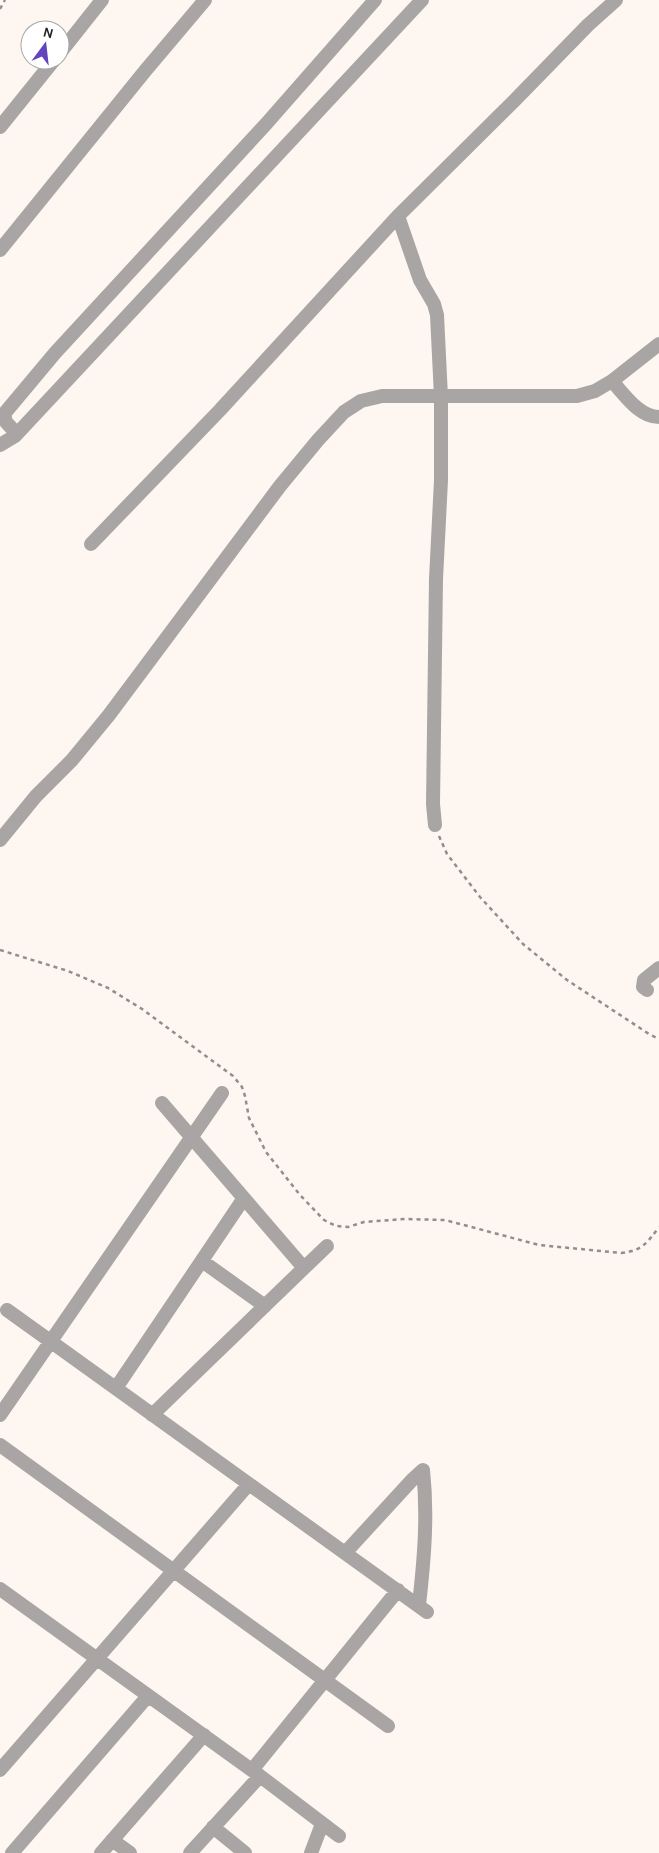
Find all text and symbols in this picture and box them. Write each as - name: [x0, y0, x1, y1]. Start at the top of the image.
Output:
- north arrow: [20, 20, 70, 70]
- text: N: [41, 23, 55, 42]

